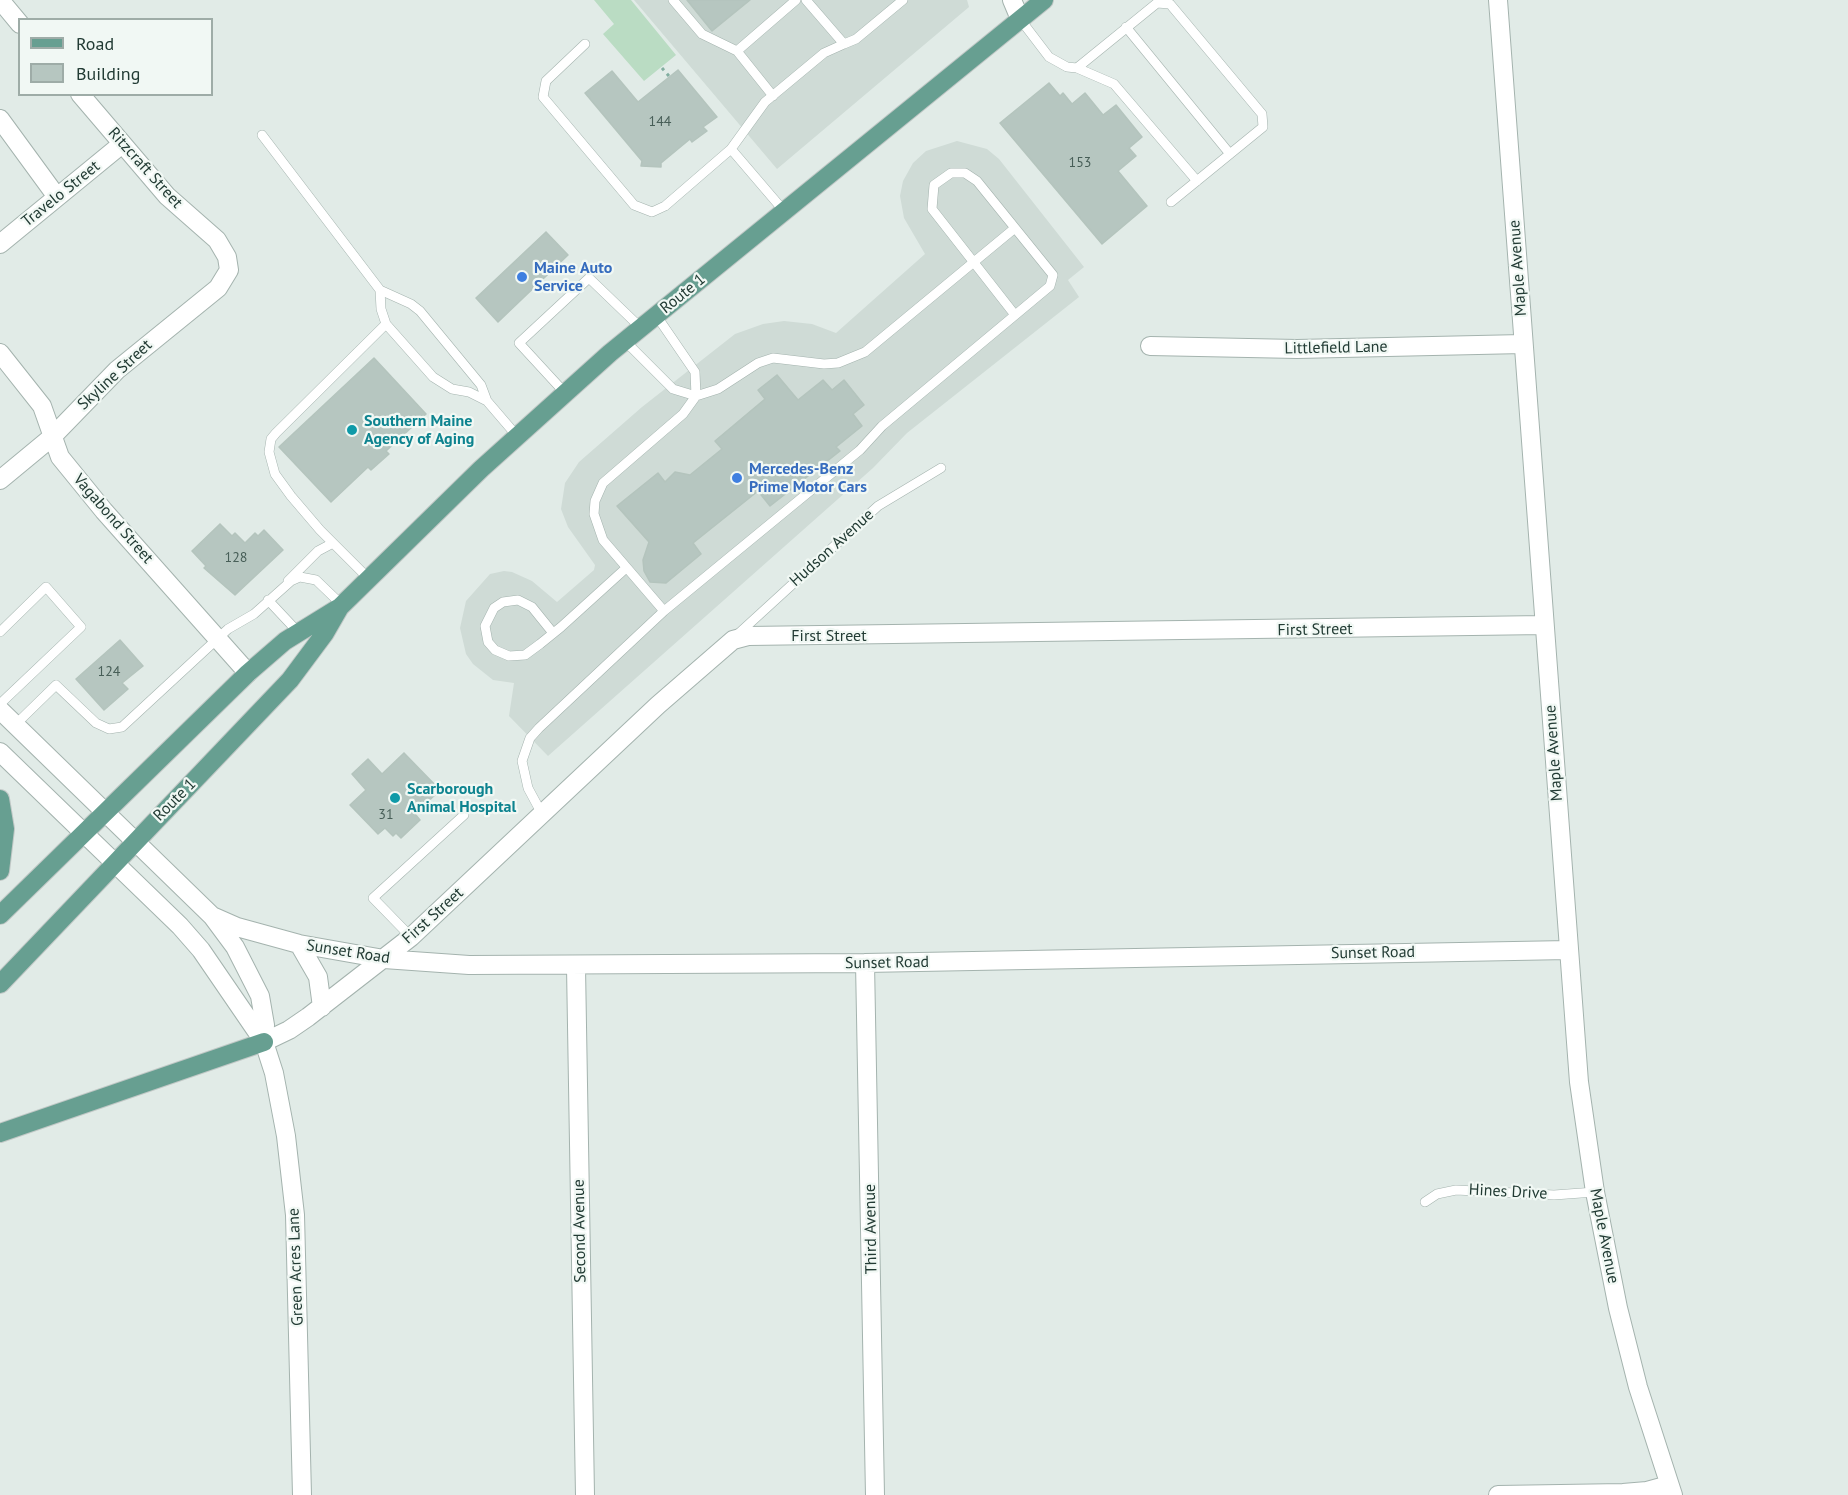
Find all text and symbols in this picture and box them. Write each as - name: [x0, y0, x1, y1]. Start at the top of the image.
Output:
- legend: [18, 18, 213, 96]
- text: Road: [76, 32, 114, 55]
- text: Building: [76, 62, 140, 85]
- house number: 144: [649, 114, 671, 130]
- street label: Ritzcraft Street: [104, 124, 186, 212]
- house number: 153: [1069, 155, 1091, 171]
- street label: Travelo Street: [18, 157, 104, 231]
- street label: Maple Avenue: [1505, 219, 1531, 317]
- place label: Maine Auto Service: [534, 258, 612, 296]
- marker: Maine Auto Service: [515, 270, 529, 284]
- street label: Route 1: [657, 270, 709, 318]
- street label: Skyline Street: [74, 336, 156, 414]
- street label: Littlefield Lane: [1284, 338, 1388, 358]
- place label: Southern Maine Agency of Aging: [364, 411, 474, 449]
- marker: Southern Maine Agency of Aging: [345, 423, 359, 437]
- place label: Mercedes-Benz Prime Motor Cars: [749, 459, 867, 497]
- street label: Vagabond Street: [69, 470, 157, 568]
- marker: Mercedes-Benz Prime Motor Cars: [730, 471, 744, 485]
- street label: Hudson Avenue: [786, 505, 878, 591]
- house number: 128: [225, 550, 247, 566]
- street label: First Street: [1277, 620, 1353, 640]
- street label: First Street: [791, 626, 867, 646]
- house number: 124: [98, 664, 120, 680]
- street label: Maple Avenue: [1541, 704, 1567, 802]
- street label: Route 1: [150, 775, 200, 825]
- place label: Scarborough Animal Hospital: [407, 779, 516, 817]
- marker: Scarborough Animal Hospital: [388, 791, 402, 805]
- house number: 31: [378, 807, 394, 823]
- street label: First Street: [399, 884, 467, 948]
- street label: Sunset Road: [305, 936, 391, 968]
- street label: Sunset Road: [1331, 943, 1415, 963]
- street label: Sunset Road: [845, 953, 929, 973]
- street label: Second Avenue: [569, 1179, 591, 1283]
- street label: Hines Drive: [1468, 1180, 1548, 1204]
- street label: Third Avenue: [861, 1184, 881, 1274]
- street label: Maple Avenue: [1585, 1187, 1623, 1285]
- street label: Green Acres Lane: [284, 1208, 308, 1326]

